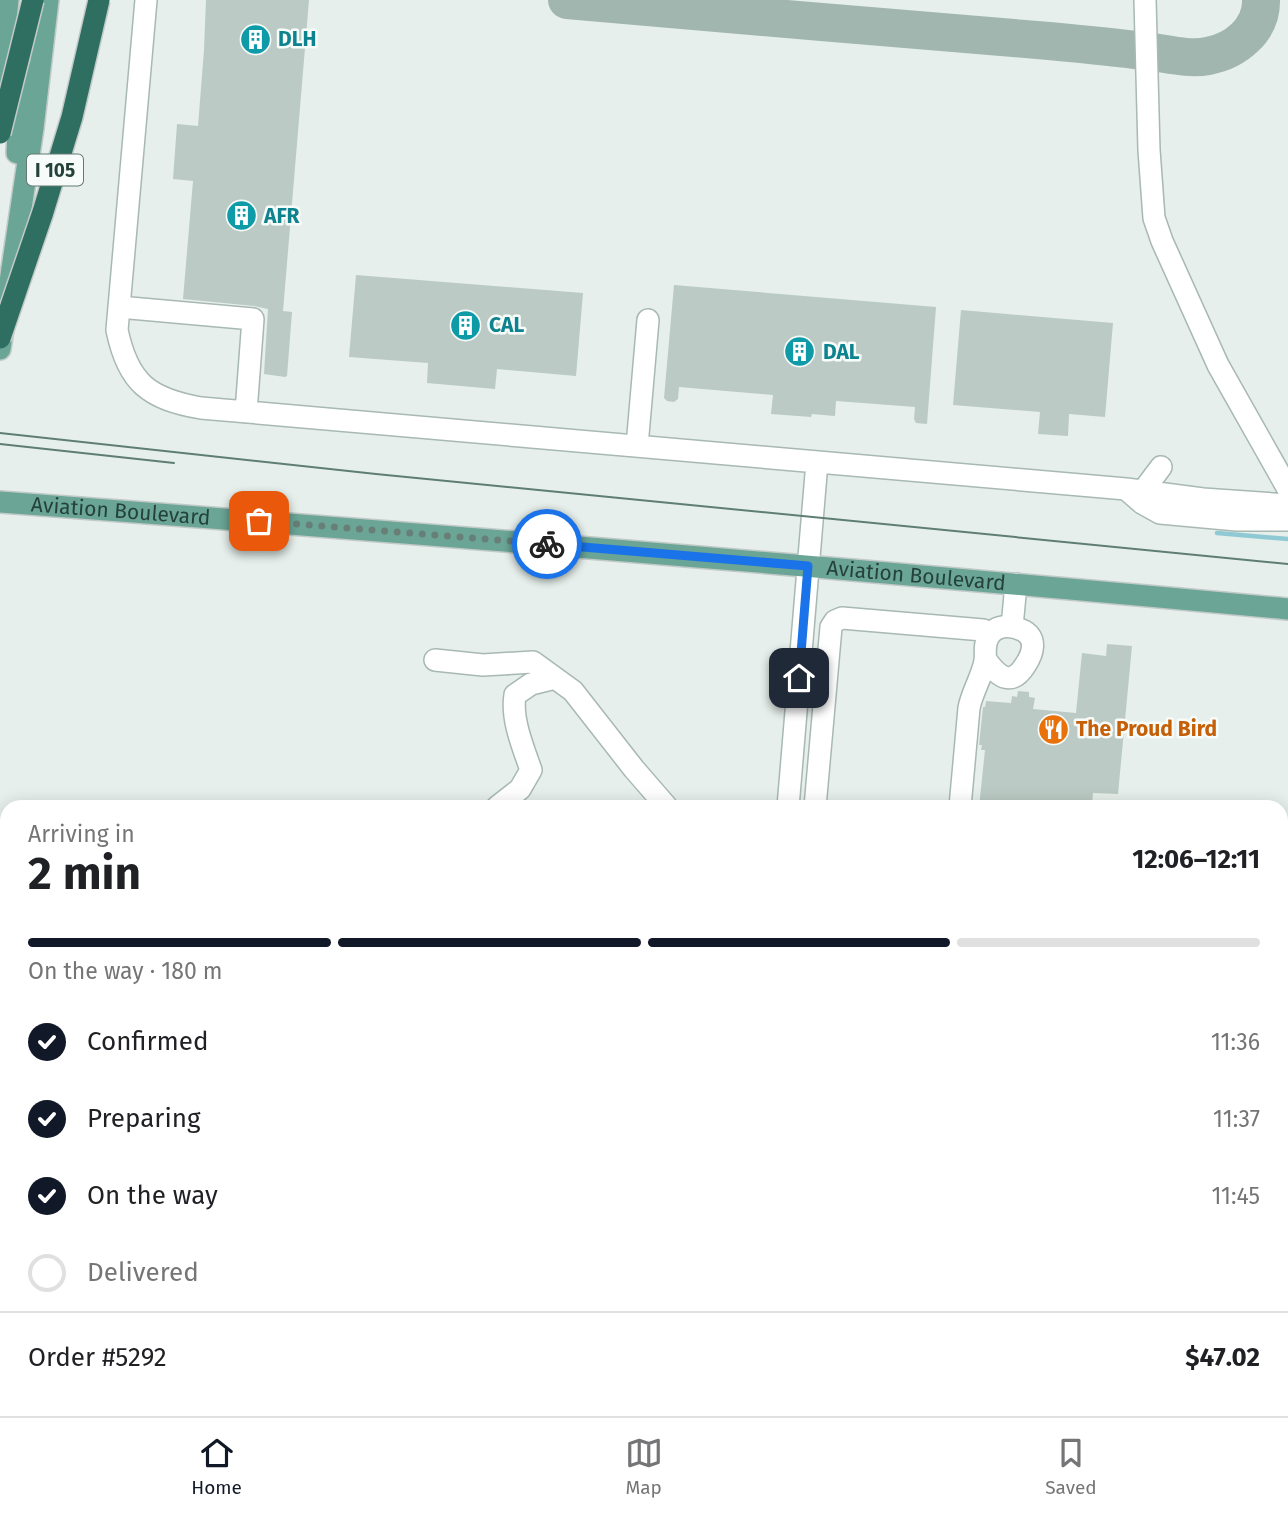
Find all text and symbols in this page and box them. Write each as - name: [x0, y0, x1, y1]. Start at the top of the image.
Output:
- building icon: DLH: [238, 22, 272, 56]
- place label: DLH: [278, 26, 316, 52]
- road number: I 105: [27, 154, 83, 186]
- building icon: AFR: [224, 199, 258, 233]
- place label: AFR: [263, 203, 301, 229]
- building icon: CAL: [449, 308, 483, 342]
- place label: CAL: [489, 312, 524, 338]
- building icon: DAL: [783, 335, 817, 369]
- place label: DAL: [823, 339, 860, 365]
- street label: Aviation Boulevard: [30, 491, 211, 531]
- pin: [229, 491, 289, 551]
- icon: bag: [240, 502, 278, 540]
- courier: [512, 509, 582, 579]
- icon: bike: [528, 525, 566, 563]
- street label: Aviation Boulevard: [825, 555, 1007, 596]
- pin: [769, 648, 829, 708]
- icon: home: [780, 659, 818, 697]
- restaurant icon: The Proud Bird: [1036, 712, 1070, 746]
- place label: The Proud Bird: [1076, 716, 1217, 742]
- text: Arriving in: [28, 820, 135, 848]
- text: 12:06–12:11: [1132, 844, 1260, 875]
- text: 2 min: [28, 846, 141, 901]
- text: On the way · 180 m: [28, 957, 223, 985]
- icon: check: [28, 1023, 66, 1061]
- text: Confirmed: [87, 1026, 208, 1057]
- text: 11:36: [1211, 1028, 1260, 1056]
- icon: check: [28, 1100, 66, 1138]
- text: Preparing: [87, 1103, 200, 1134]
- text: 11:37: [1213, 1105, 1260, 1133]
- icon: check: [28, 1177, 66, 1215]
- text: On the way: [87, 1180, 218, 1211]
- text: 11:45: [1211, 1182, 1260, 1210]
- text: Delivered: [87, 1257, 199, 1288]
- text: Order #5292: [28, 1342, 167, 1373]
- text: $47.02: [1185, 1342, 1260, 1373]
- tab: Home: [191, 1434, 242, 1499]
- tab: Map: [625, 1434, 663, 1499]
- tab: Saved: [1045, 1434, 1097, 1499]

